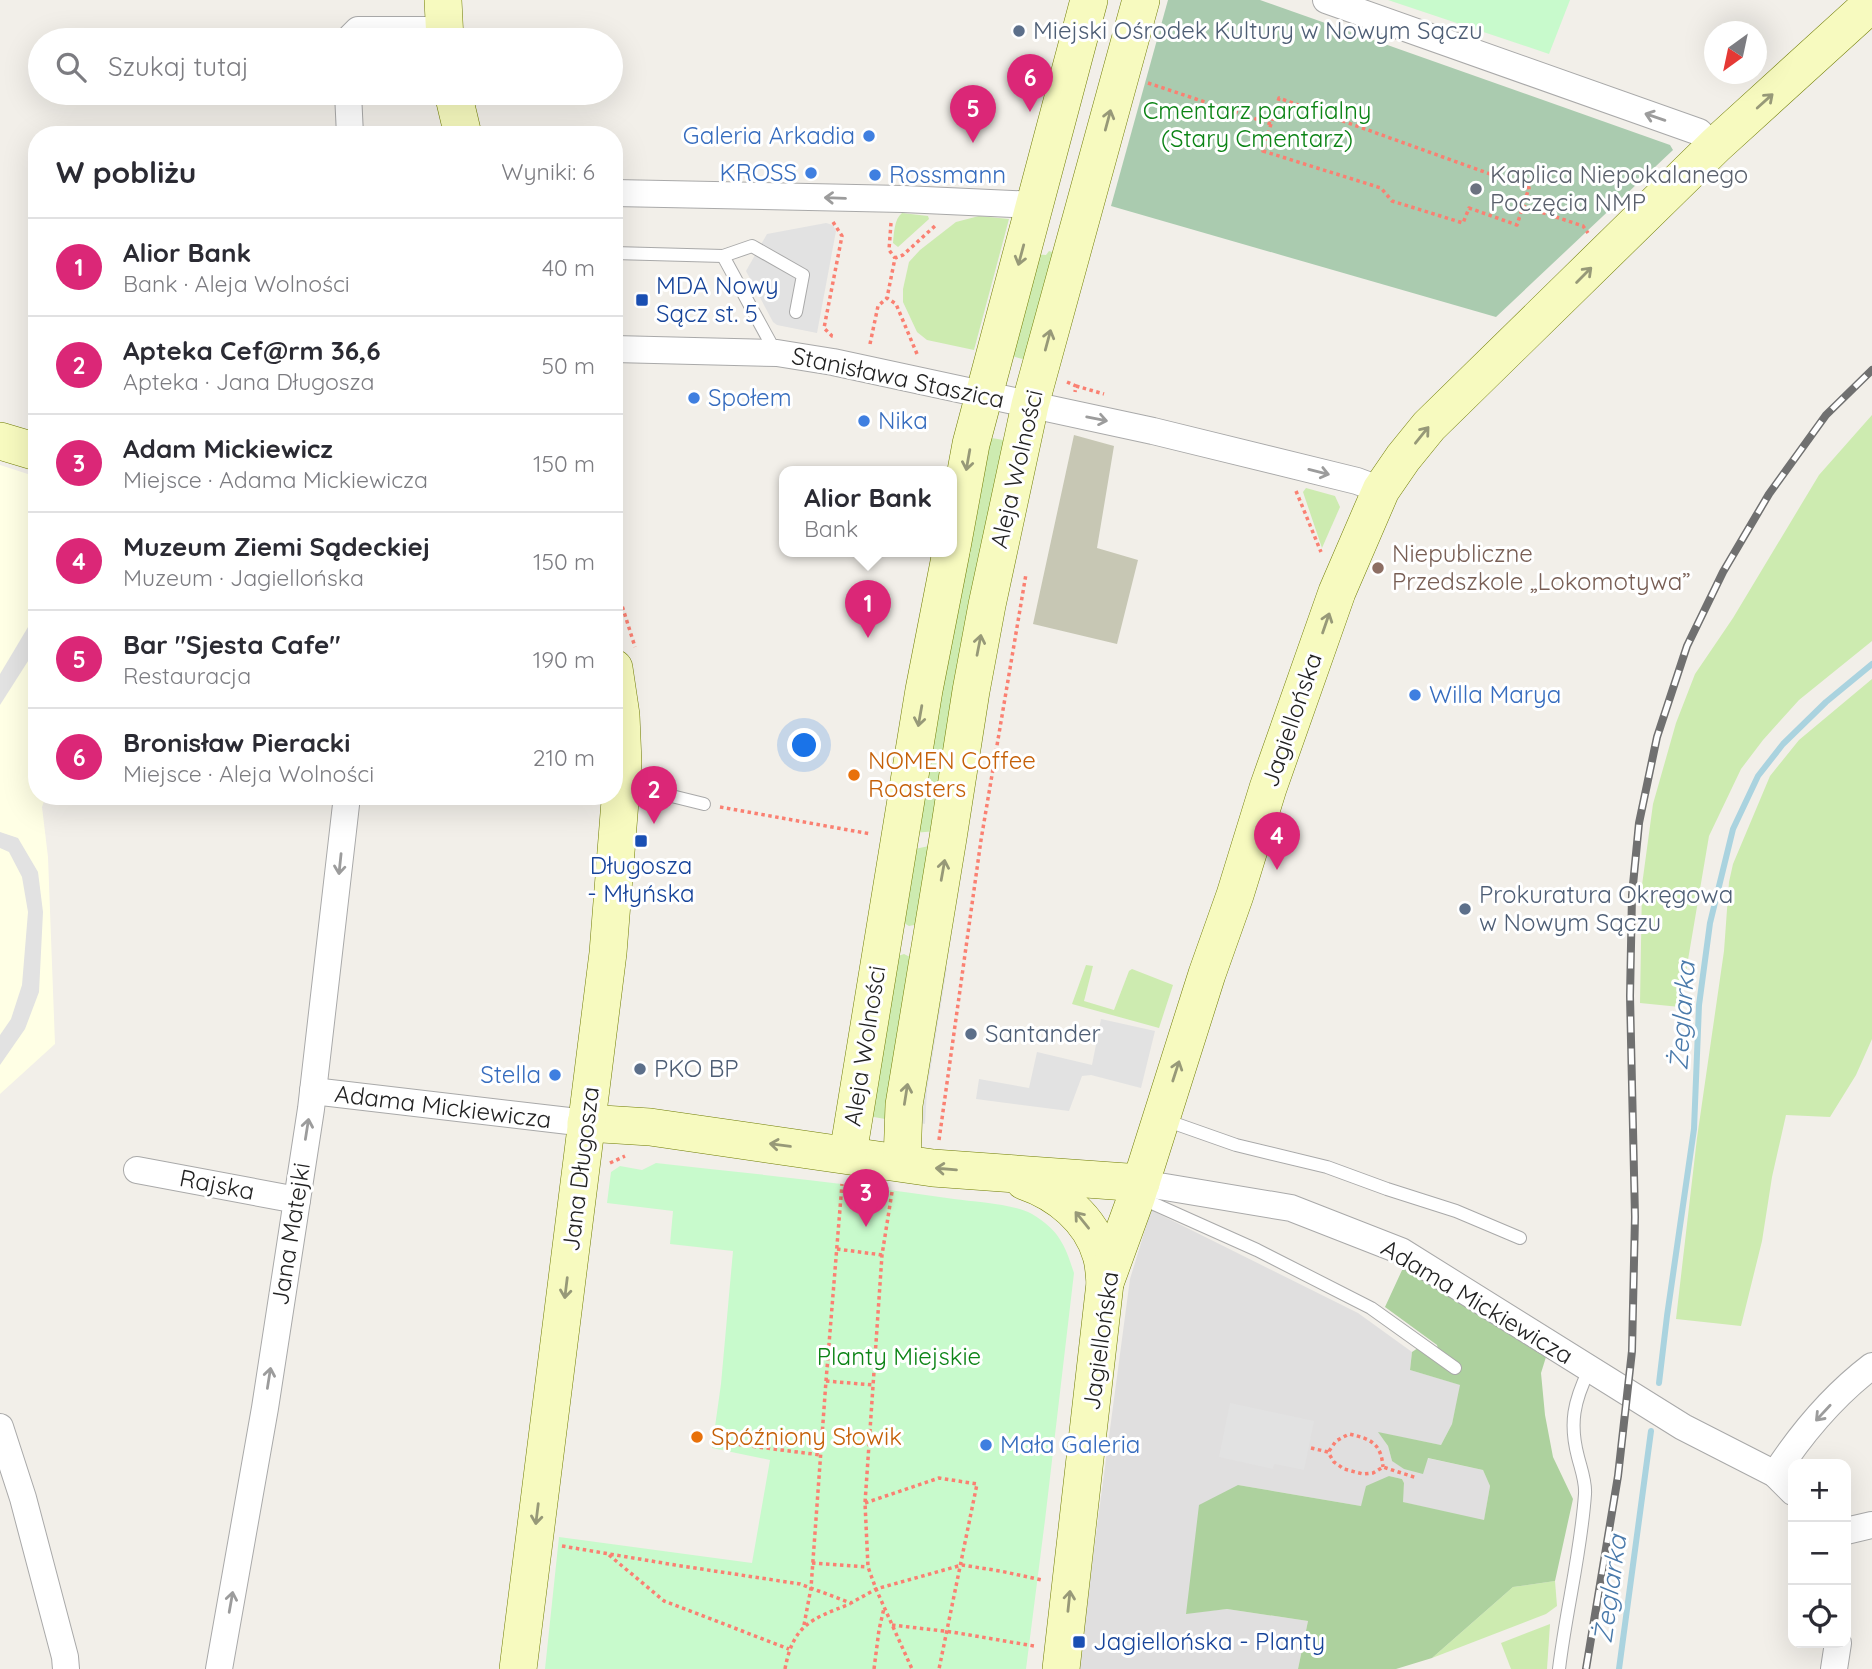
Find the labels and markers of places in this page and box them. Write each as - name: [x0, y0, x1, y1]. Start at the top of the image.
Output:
- place label: Miejski Ośrodek Kultury w Nowym Sączu: [1033, 15, 1483, 45]
- marker: Miejski Ośrodek Kultury w Nowym Sączu: [1011, 23, 1027, 39]
- pin: 6: [1007, 54, 1053, 112]
- pin: 5: [950, 85, 996, 143]
- place label: Galeria Arkadia: [683, 120, 855, 150]
- marker: Galeria Arkadia: [861, 128, 877, 144]
- place label: KROSS: [720, 157, 797, 187]
- place label: Rossmann: [889, 159, 1006, 189]
- place label: Kaplica Niepokalanego Poczęcia NMP: [1490, 159, 1748, 217]
- marker: KROSS: [803, 165, 819, 181]
- marker: Rossmann: [867, 167, 883, 183]
- marker: Kaplica Niepokalanego Poczęcia NMP: [1468, 181, 1484, 197]
- place label: MDA Nowy Sącz st. 5: [656, 270, 779, 328]
- marker: MDA Nowy Sącz st. 5: [634, 292, 650, 308]
- place label: Społem: [708, 382, 792, 412]
- marker: Społem: [686, 390, 702, 406]
- place label: Nika: [878, 405, 928, 435]
- marker: Nika: [856, 413, 872, 429]
- place label: Niepubliczne Przedszkole „Lokomotywa”: [1392, 538, 1691, 596]
- marker: Niepubliczne Przedszkole „Lokomotywa”: [1370, 560, 1386, 576]
- pin: 1: [845, 580, 891, 638]
- place label: Willa Marya: [1429, 679, 1561, 709]
- marker: Willa Marya: [1407, 687, 1423, 703]
- place label: NOMEN Coffee Roasters: [868, 745, 1036, 803]
- pin: 2: [631, 766, 677, 824]
- marker: NOMEN Coffee Roasters: [846, 767, 862, 783]
- pin: 4: [1254, 812, 1300, 870]
- marker: Długosza - Młyńska: [633, 833, 649, 849]
- place label: Długosza - Młyńska: [587, 850, 695, 908]
- place label: Prokuratura Okręgowa w Nowym Sączu: [1479, 879, 1733, 937]
- marker: Prokuratura Okręgowa w Nowym Sączu: [1457, 901, 1473, 917]
- place label: Santander: [985, 1018, 1101, 1048]
- marker: Santander: [963, 1026, 979, 1042]
- place label: PKO BP: [654, 1053, 739, 1083]
- place label: Stella: [480, 1059, 541, 1089]
- marker: PKO BP: [632, 1061, 648, 1077]
- marker: Stella: [547, 1067, 563, 1083]
- pin: 3: [843, 1169, 889, 1227]
- place label: Spóźniony Słowik: [711, 1421, 902, 1451]
- marker: Spóźniony Słowik: [689, 1429, 705, 1445]
- place label: Mała Galeria: [1000, 1429, 1140, 1459]
- marker: Mała Galeria: [978, 1437, 994, 1453]
- place label: Jagiellońska - Planty: [1093, 1626, 1325, 1656]
- marker: Jagiellońska - Planty: [1071, 1634, 1087, 1650]

